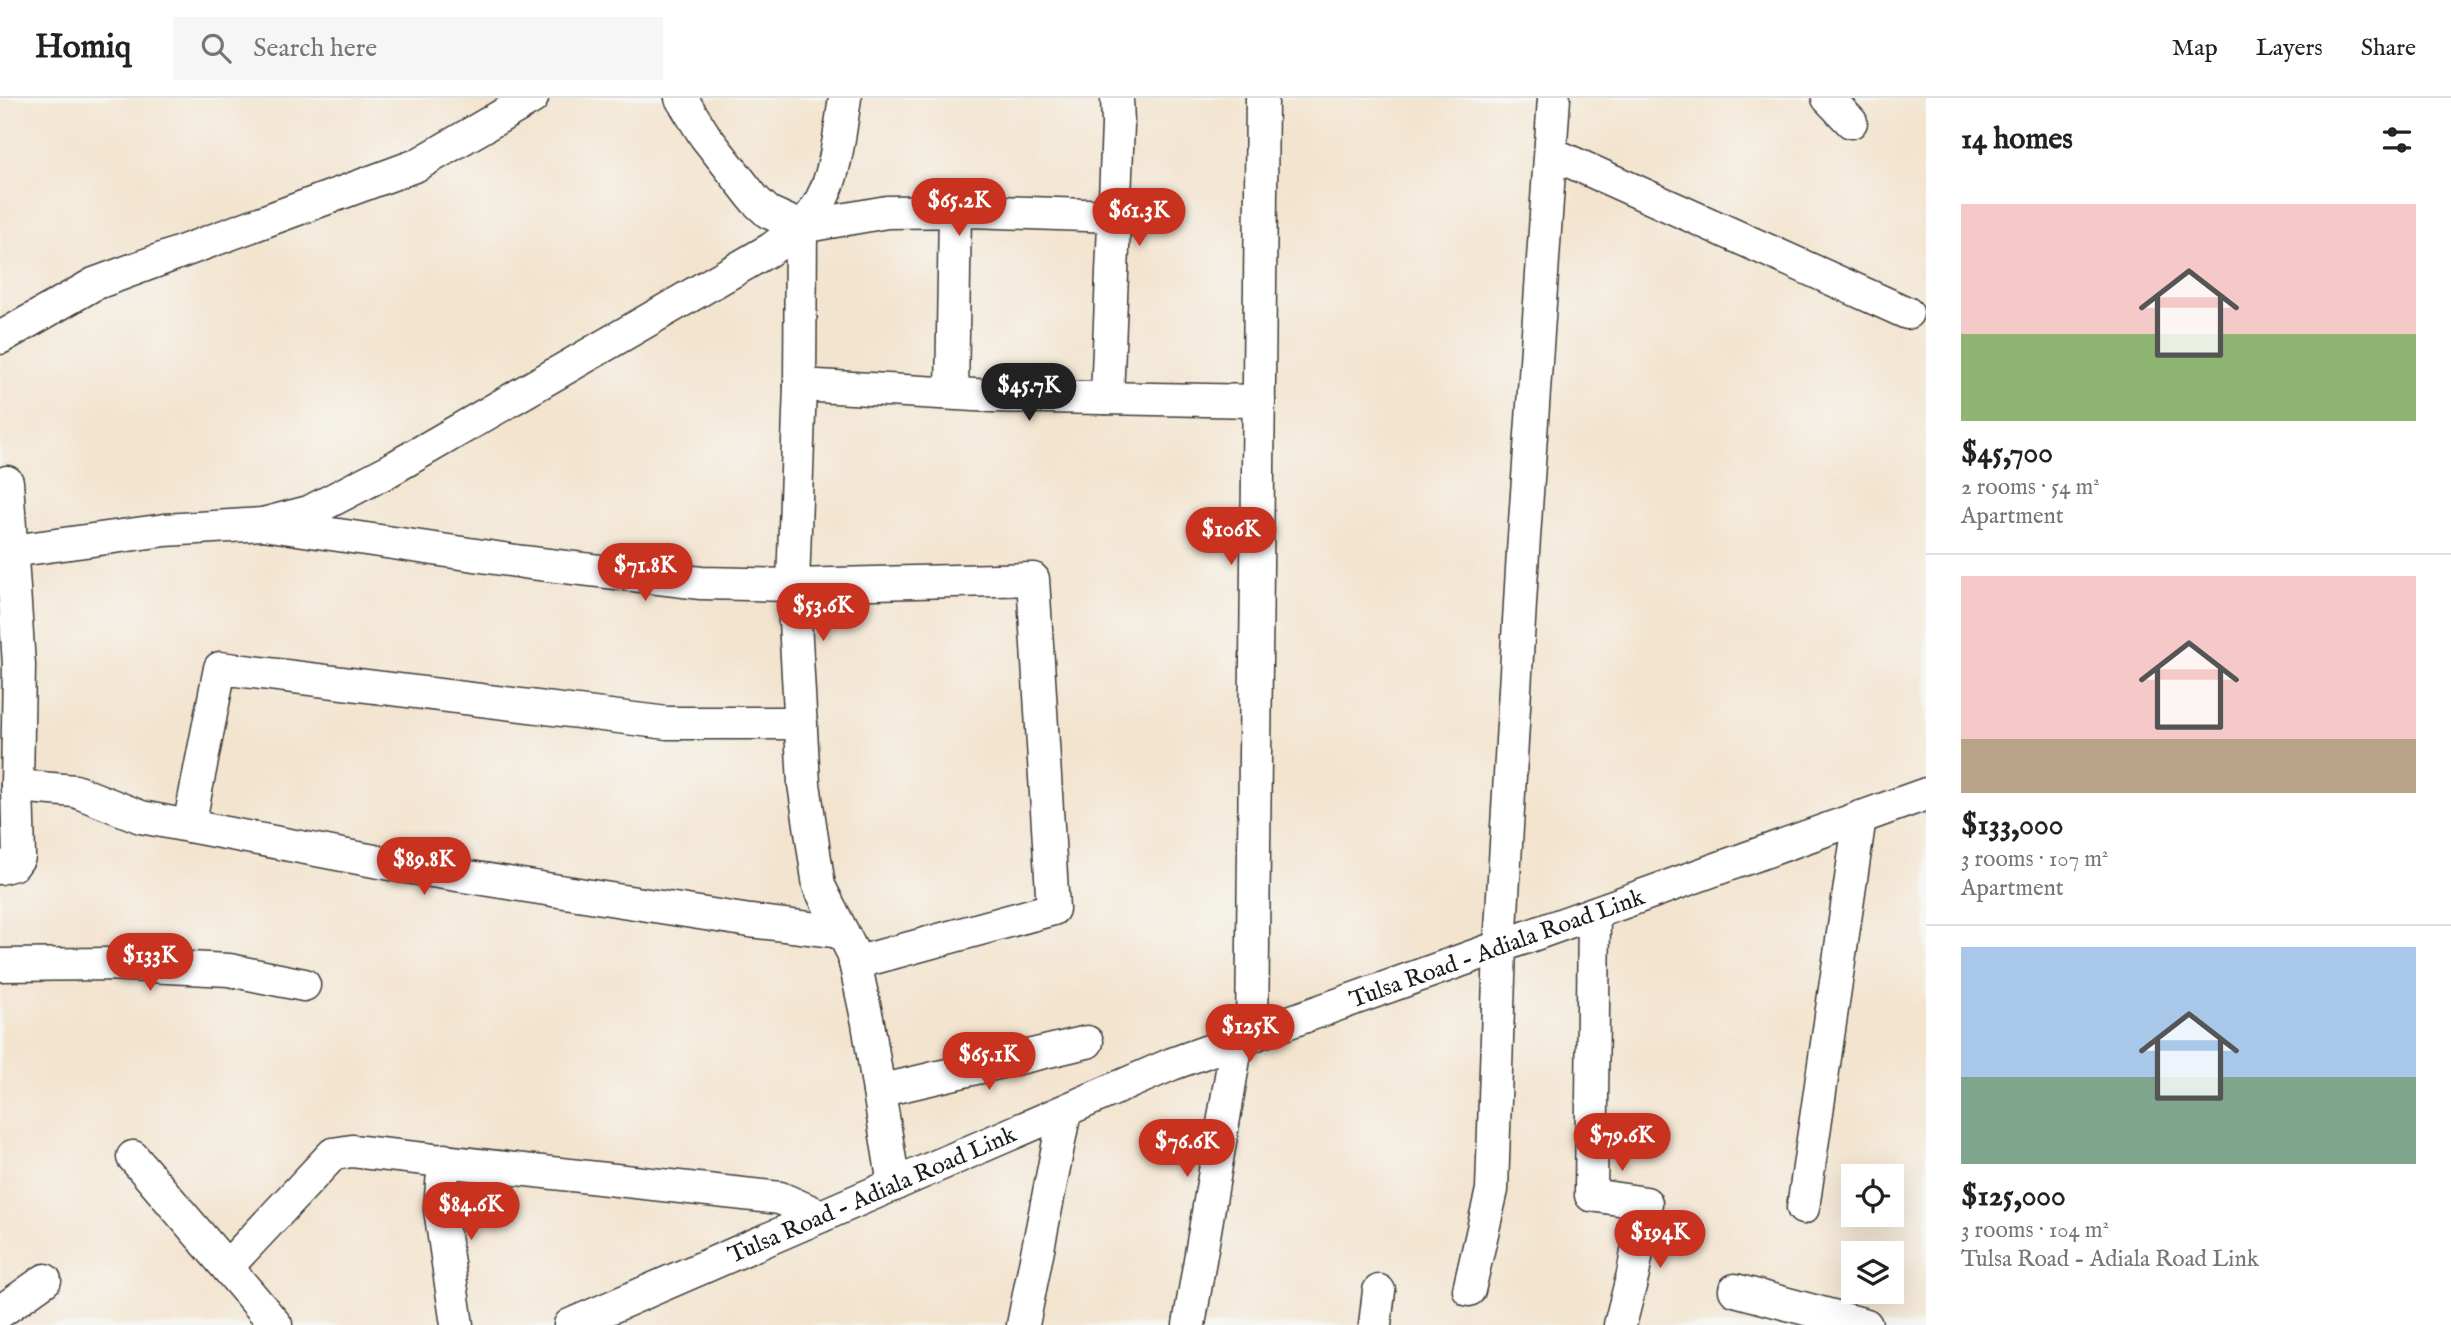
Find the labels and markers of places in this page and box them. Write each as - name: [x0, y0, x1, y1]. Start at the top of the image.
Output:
- pin: $65.2K: [902, 178, 1016, 238]
- pin: $61.3K: [1082, 188, 1196, 248]
- pin: $45.7K: [972, 364, 1086, 423]
- pin: $106K: [1182, 508, 1280, 567]
- pin: $71.8K: [588, 544, 702, 603]
- pin: $53.6K: [766, 584, 880, 643]
- pin: $89.8K: [367, 838, 481, 897]
- pin: $133K: [101, 934, 199, 993]
- pin: $125K: [1201, 1004, 1299, 1064]
- pin: $65.1K: [932, 1032, 1046, 1092]
- pin: $79.6K: [1565, 1114, 1679, 1173]
- pin: $76.6K: [1130, 1119, 1244, 1179]
- pin: $84.6K: [414, 1182, 528, 1242]
- pin: $194K: [1611, 1210, 1709, 1270]

